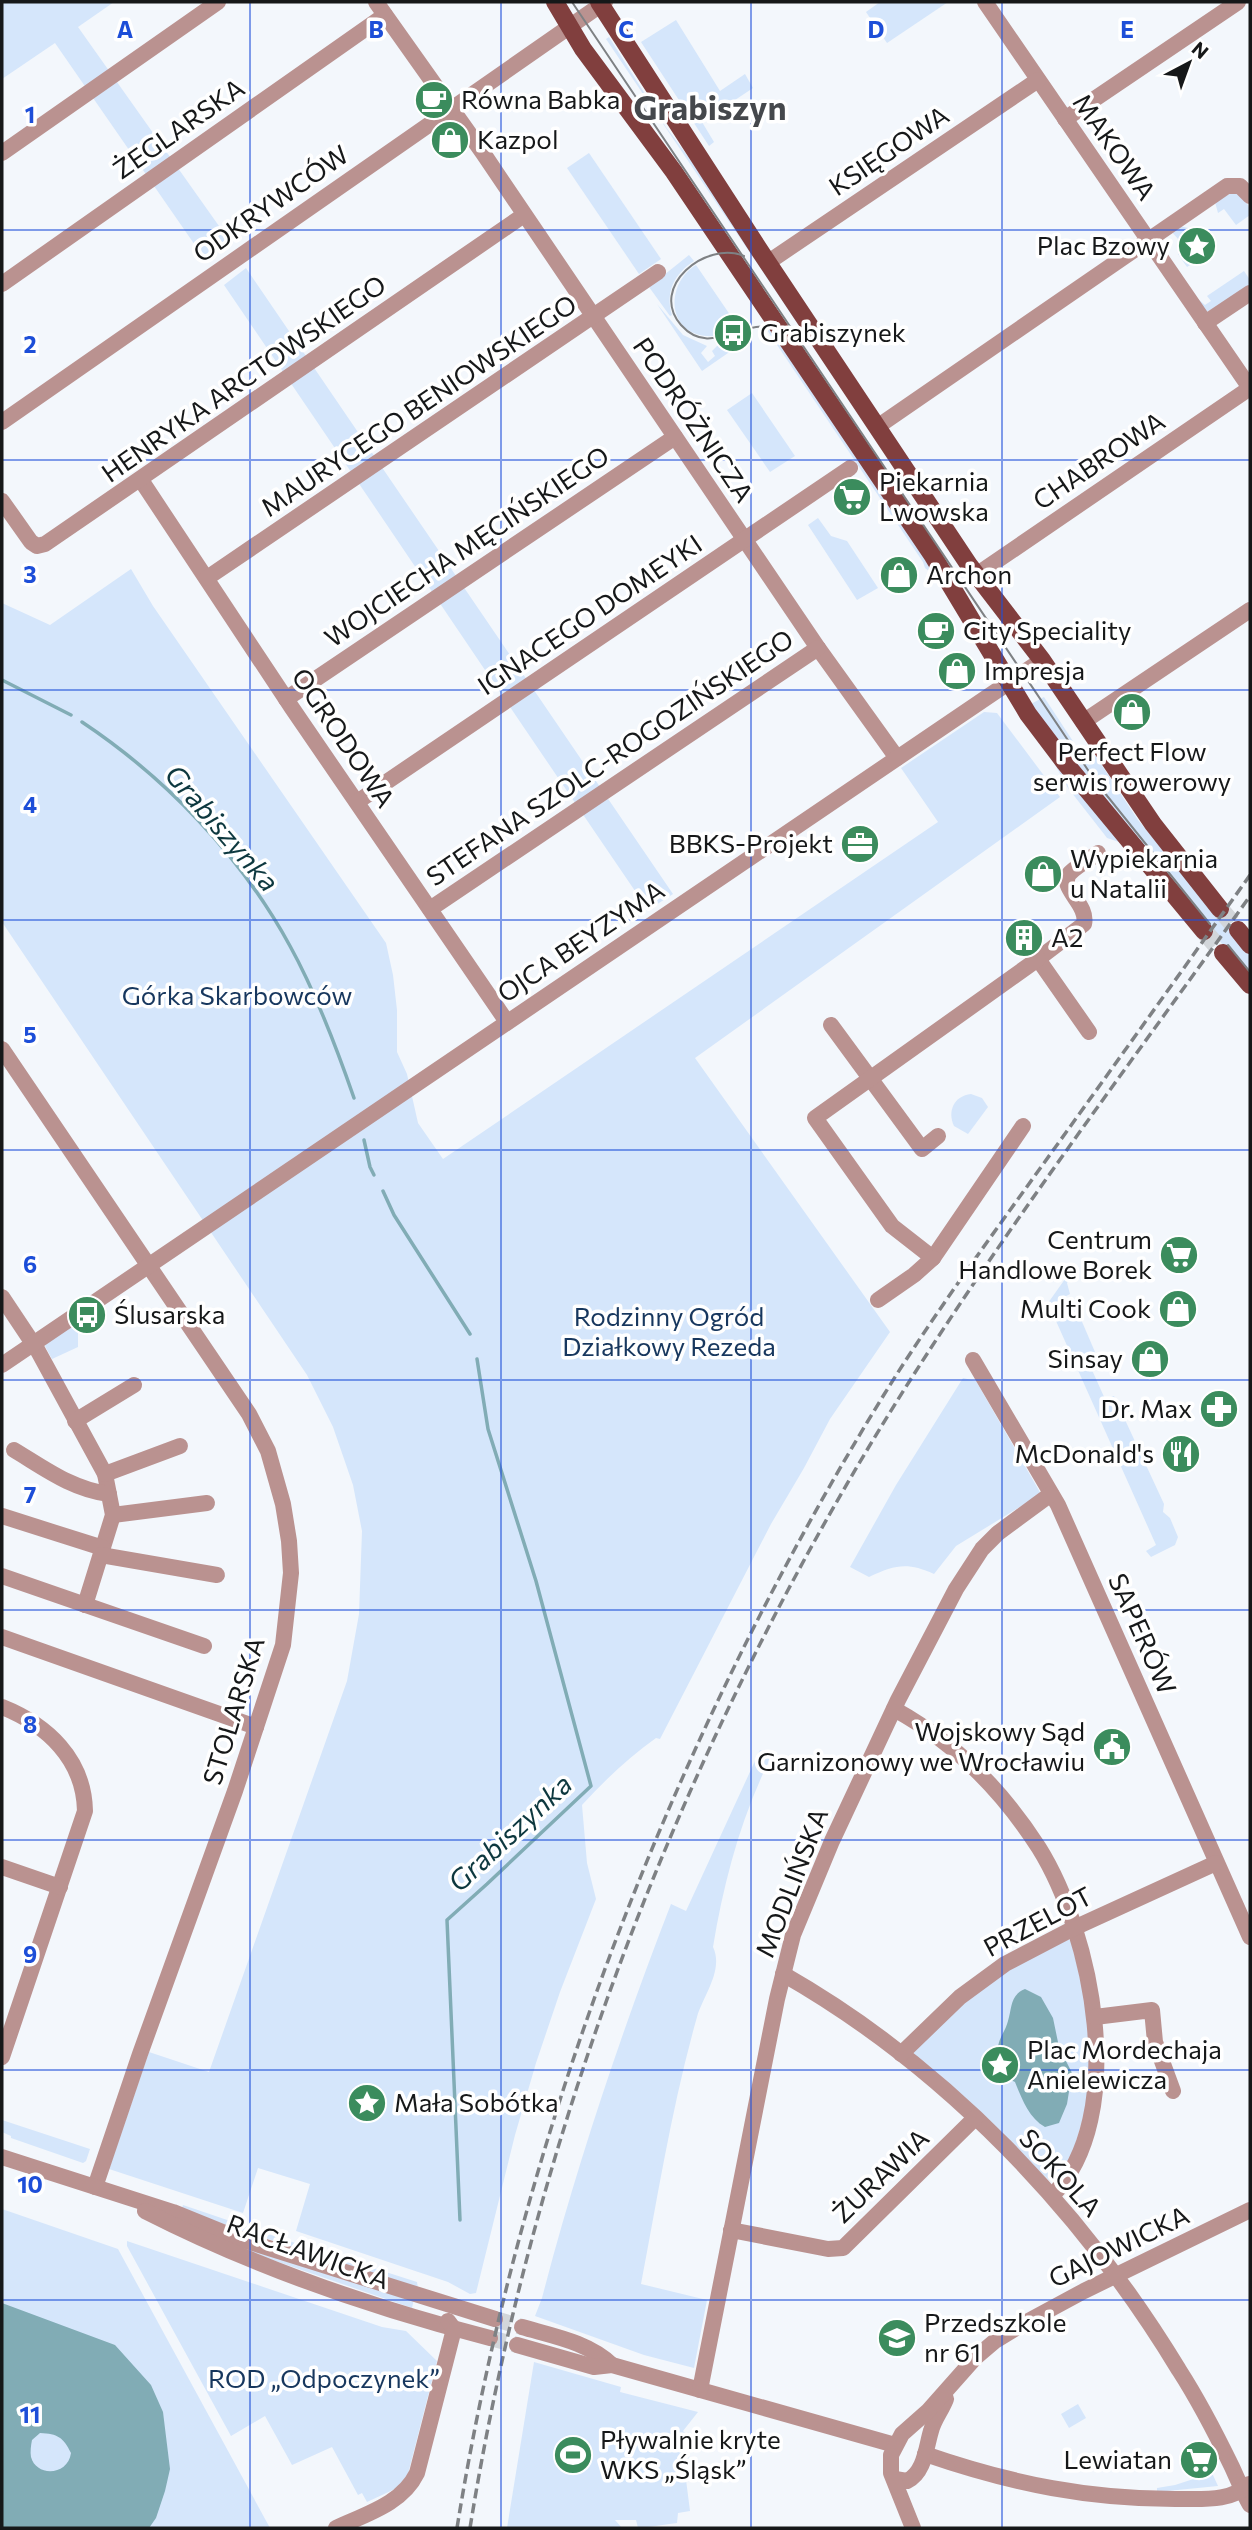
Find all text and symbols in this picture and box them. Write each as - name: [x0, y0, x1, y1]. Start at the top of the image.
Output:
- text: A: [117, 15, 134, 43]
- text: B: [368, 15, 384, 43]
- text: C: [618, 15, 634, 43]
- text: D: [868, 15, 885, 43]
- text: E: [1120, 15, 1134, 43]
- north arrow: [1154, 28, 1224, 98]
- text: N: [1188, 36, 1213, 63]
- street label: ŻEGLARSKA: [107, 71, 250, 184]
- cafe icon: Równa Babka: [413, 79, 455, 121]
- place label: Równa Babka: [461, 83, 620, 114]
- district label: Grabiszyn: [633, 86, 787, 127]
- street label: MAKOWA: [1067, 87, 1163, 205]
- street label: KSIĘGOWA: [822, 98, 954, 201]
- text: 1: [25, 100, 35, 128]
- shop icon: Kazpol: [429, 119, 471, 161]
- place label: Kazpol: [477, 123, 558, 154]
- street label: ODKRYWCÓW: [186, 138, 354, 268]
- place icon: Plac Bzowy: [1176, 225, 1218, 267]
- place label: Plac Bzowy: [1037, 229, 1170, 260]
- street label: HENRYKA ARCTOWSKIEGO: [95, 268, 391, 488]
- street label: MAURYCEGO BENIOWSKIEGO: [255, 287, 582, 522]
- bus stop icon: Grabiszynek: [712, 312, 754, 354]
- place label: Grabiszynek: [760, 316, 906, 347]
- text: 2: [23, 330, 37, 358]
- street label: PODRÓŻNICZA: [628, 331, 761, 507]
- street label: CHABROWA: [1026, 404, 1170, 515]
- street label: WOJCIECHA MĘCIŃSKIEGO: [318, 439, 614, 653]
- place label: Piekarnia Lwowska: [879, 465, 989, 526]
- supermarket icon: Piekarnia Lwowska: [831, 476, 873, 518]
- street label: IGNACEGO DOMEYKI: [471, 527, 707, 700]
- shop icon: Archon: [878, 554, 920, 596]
- place label: Archon: [926, 558, 1012, 589]
- text: 3: [23, 560, 37, 588]
- cafe icon: City Speciality: [915, 610, 957, 652]
- place label: City Speciality: [963, 614, 1131, 645]
- street label: STEFANA SZOLC-ROGOZIŃSKIEGO: [420, 622, 798, 891]
- shop icon: Impresja: [936, 650, 978, 692]
- place label: Impresja: [984, 654, 1085, 685]
- street label: OGRODOWA: [286, 662, 402, 813]
- shop icon: Perfect Flow serwis rowerowy: [1111, 691, 1153, 733]
- place label: Perfect Flow serwis rowerowy: [1033, 735, 1231, 796]
- water label: Grabiszynka: [158, 757, 287, 898]
- text: 4: [23, 790, 37, 818]
- office icon: BBKS-Projekt: [839, 823, 881, 865]
- place label: BBKS-Projekt: [669, 827, 833, 858]
- place label: Wypiekarnia u Natalii: [1070, 842, 1218, 903]
- shop icon: Wypiekarnia u Natalii: [1022, 853, 1064, 895]
- street label: OJCA BEYZYMA: [491, 873, 670, 1008]
- building icon: A2: [1003, 917, 1045, 959]
- place label: A2: [1051, 921, 1083, 952]
- park label: Górka Skarbowców: [122, 979, 352, 1010]
- text: 5: [23, 1020, 37, 1048]
- place label: Centrum Handlowe Borek: [958, 1223, 1152, 1284]
- supermarket icon: Centrum Handlowe Borek: [1158, 1234, 1200, 1276]
- text: 6: [23, 1250, 37, 1278]
- shop icon: Multi Cook: [1157, 1288, 1199, 1330]
- place label: Multi Cook: [1020, 1292, 1151, 1323]
- bus stop icon: Ślusarska: [66, 1294, 108, 1336]
- place label: Ślusarska: [114, 1298, 225, 1329]
- park label: Rodzinny Ogród Działkowy Rezeda: [562, 1300, 776, 1361]
- shop icon: Sinsay: [1129, 1338, 1171, 1380]
- place label: Sinsay: [1048, 1342, 1123, 1373]
- pharmacy icon: Dr. Max: [1198, 1388, 1240, 1430]
- place label: Dr. Max: [1101, 1392, 1192, 1423]
- restaurant icon: McDonald's: [1160, 1433, 1202, 1475]
- place label: McDonald's: [1014, 1437, 1154, 1468]
- text: 7: [24, 1480, 36, 1508]
- street label: SAPERÓW: [1103, 1568, 1184, 1699]
- street label: STOLARSKA: [195, 1633, 270, 1788]
- text: 8: [23, 1710, 37, 1738]
- place label: Wojskowy Sąd Garnizonowy we Wrocławiu: [757, 1715, 1085, 1776]
- public building icon: Wojskowy Sąd Garnizonowy we Wrocławiu: [1091, 1726, 1133, 1768]
- water label: Grabiszynka: [440, 1766, 578, 1898]
- street label: MODLIŃSKA: [748, 1803, 833, 1961]
- street label: PRZELOT: [978, 1879, 1097, 1962]
- text: 9: [23, 1940, 37, 1968]
- place label: Plac Mordechaja Anielewicza: [1027, 2033, 1222, 2094]
- place icon: Plac Mordechaja Anielewicza: [979, 2044, 1021, 2086]
- place icon: Mała Sobótka: [346, 2082, 388, 2124]
- place label: Mała Sobótka: [394, 2086, 559, 2117]
- street label: ŻURAWIA: [825, 2121, 935, 2228]
- street label: SOKOLA: [1014, 2122, 1109, 2222]
- text: 10: [17, 2170, 43, 2198]
- street label: GAJOWICKA: [1043, 2198, 1194, 2293]
- street label: RACŁAWICKA: [223, 2207, 394, 2294]
- place label: Przedszkole nr 61: [924, 2306, 1066, 2367]
- school or university icon: Przedszkole nr 61: [876, 2317, 918, 2359]
- park label: ROD „Odpoczynek”: [208, 2362, 440, 2393]
- text: 11: [20, 2400, 40, 2428]
- place label: Pływalnie kryte WKS „Śląsk”: [600, 2423, 781, 2484]
- sports icon: Pływalnie kryte WKS „Śląsk”: [552, 2434, 594, 2476]
- supermarket icon: Lewiatan: [1178, 2439, 1220, 2481]
- place label: Lewiatan: [1063, 2443, 1172, 2474]

